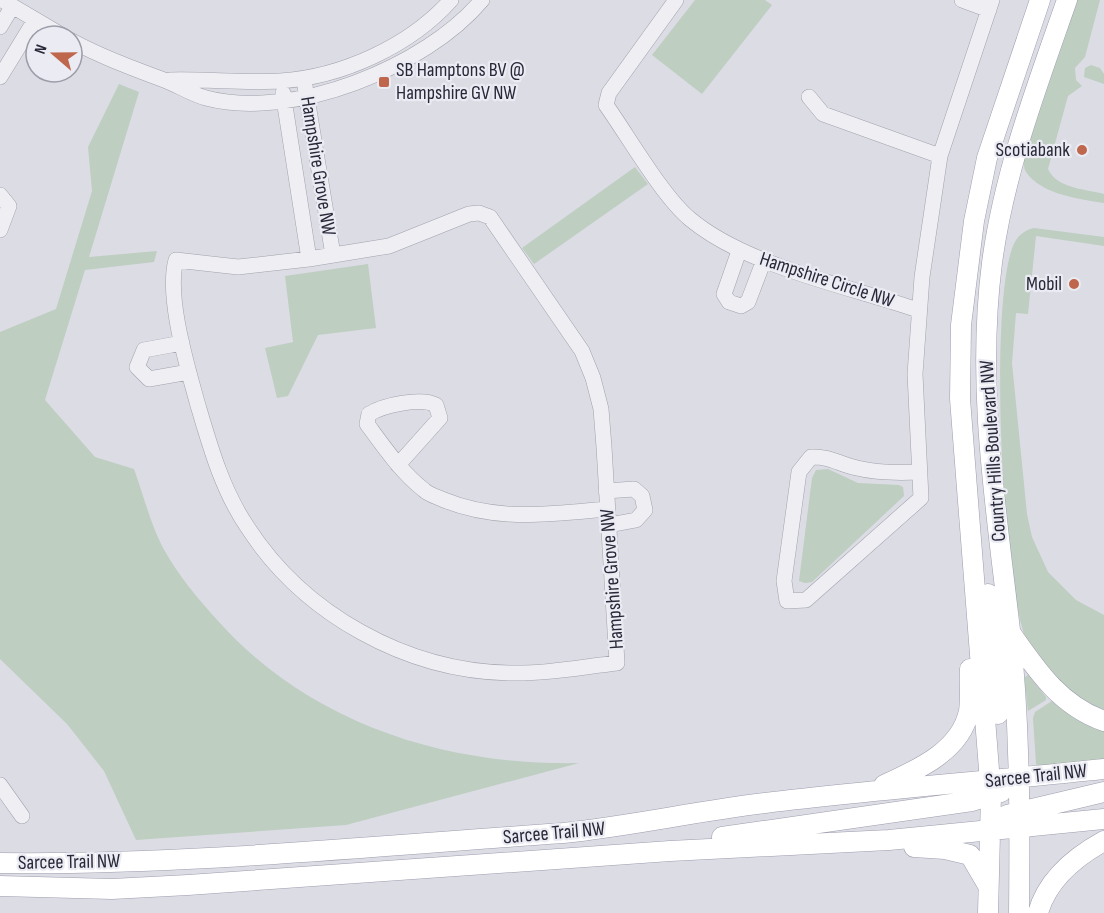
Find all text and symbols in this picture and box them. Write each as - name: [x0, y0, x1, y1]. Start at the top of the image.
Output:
- north arrow: [24, 24, 84, 84]
- text: N: [31, 42, 52, 57]
- place label: SB Hamptons BV @ Hampshire GV NW: [396, 58, 525, 105]
- marker: SB Hamptons BV @ Hampshire GV NW: [377, 75, 391, 89]
- street label: Hampshire Grove NW: [295, 95, 341, 237]
- place label: Scotiabank: [996, 138, 1070, 162]
- marker: Scotiabank: [1075, 143, 1089, 157]
- street label: Hampshire Circle NW: [757, 247, 897, 313]
- place label: Mobil: [1026, 272, 1062, 296]
- marker: Mobil: [1067, 277, 1081, 291]
- street label: Country Hills Boulevard NW: [975, 359, 1011, 543]
- street label: Hampshire Grove NW: [595, 508, 629, 650]
- street label: Sarcee Trail NW: [984, 759, 1088, 793]
- street label: Sarcee Trail NW: [502, 817, 606, 849]
- street label: Sarcee Trail NW: [18, 849, 120, 875]

